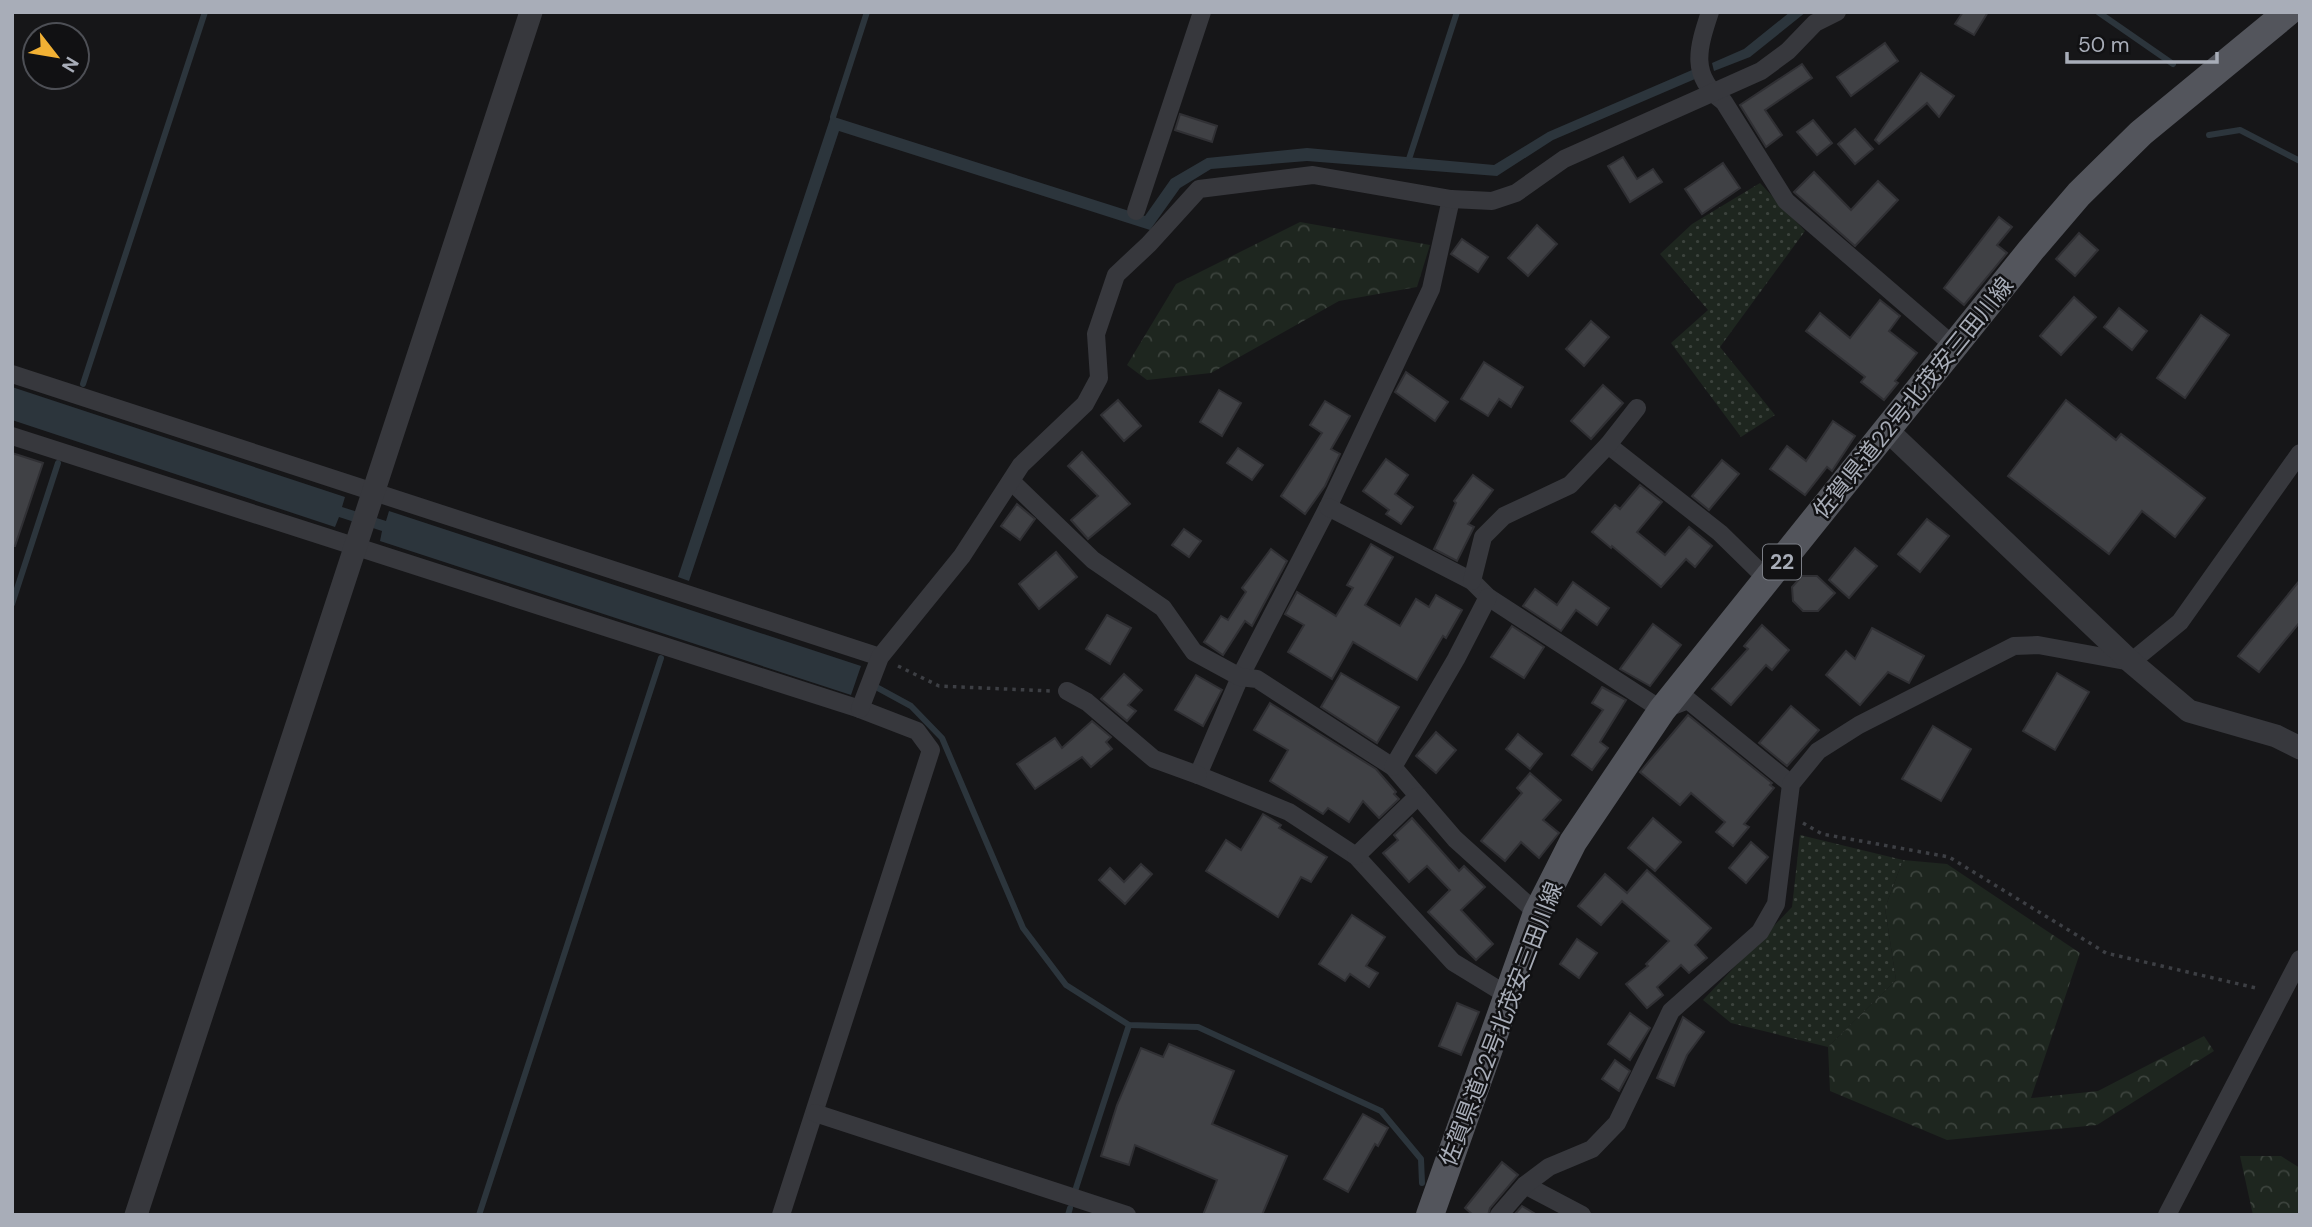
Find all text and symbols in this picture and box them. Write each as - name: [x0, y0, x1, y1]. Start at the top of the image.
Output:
- north arrow: [21, 21, 91, 91]
- scale bar: [2067, 21, 2218, 65]
- text: 50 m: [2078, 31, 2129, 59]
- text: N: [56, 52, 84, 77]
- street label: 佐賀県道22号北茂安三田川線: [1806, 271, 2020, 525]
- road number: 22: [1763, 544, 1801, 580]
- street label: 佐賀県道22号北茂安三田川線: [1433, 877, 1569, 1171]

